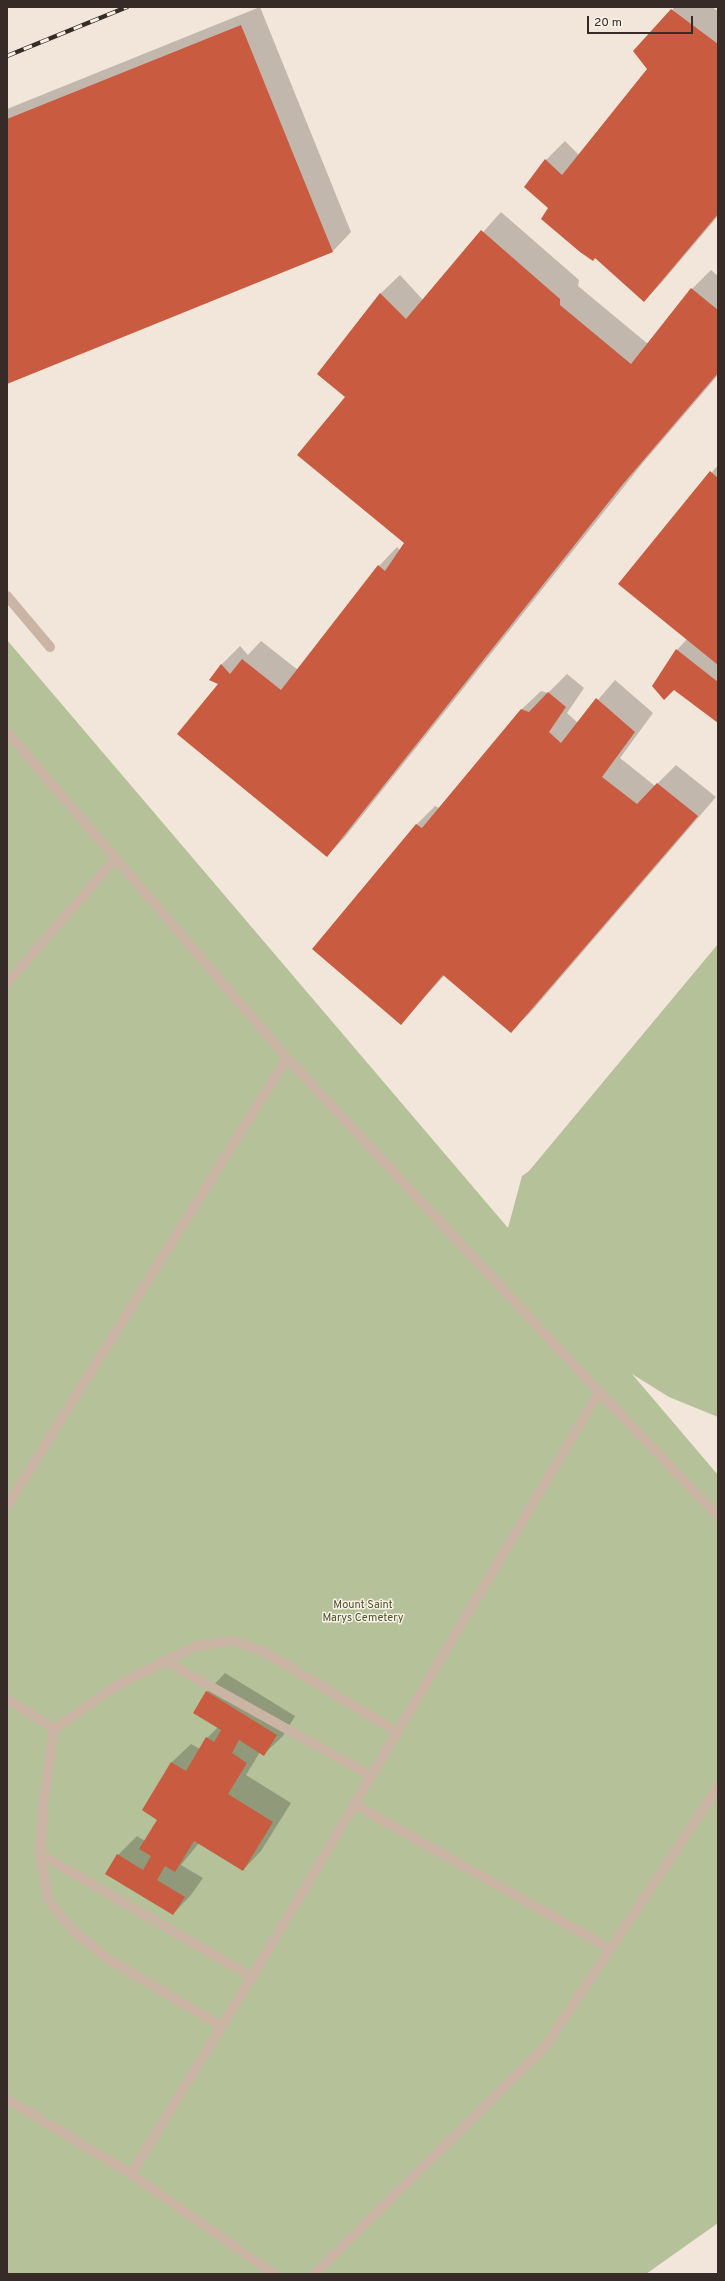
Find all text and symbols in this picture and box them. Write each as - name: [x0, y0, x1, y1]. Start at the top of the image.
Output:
- scale bar: [589, 8, 695, 34]
- text: 20 m: [594, 15, 622, 31]
- park label: Mount Saint Marys Cemetery: [323, 1599, 403, 1625]

